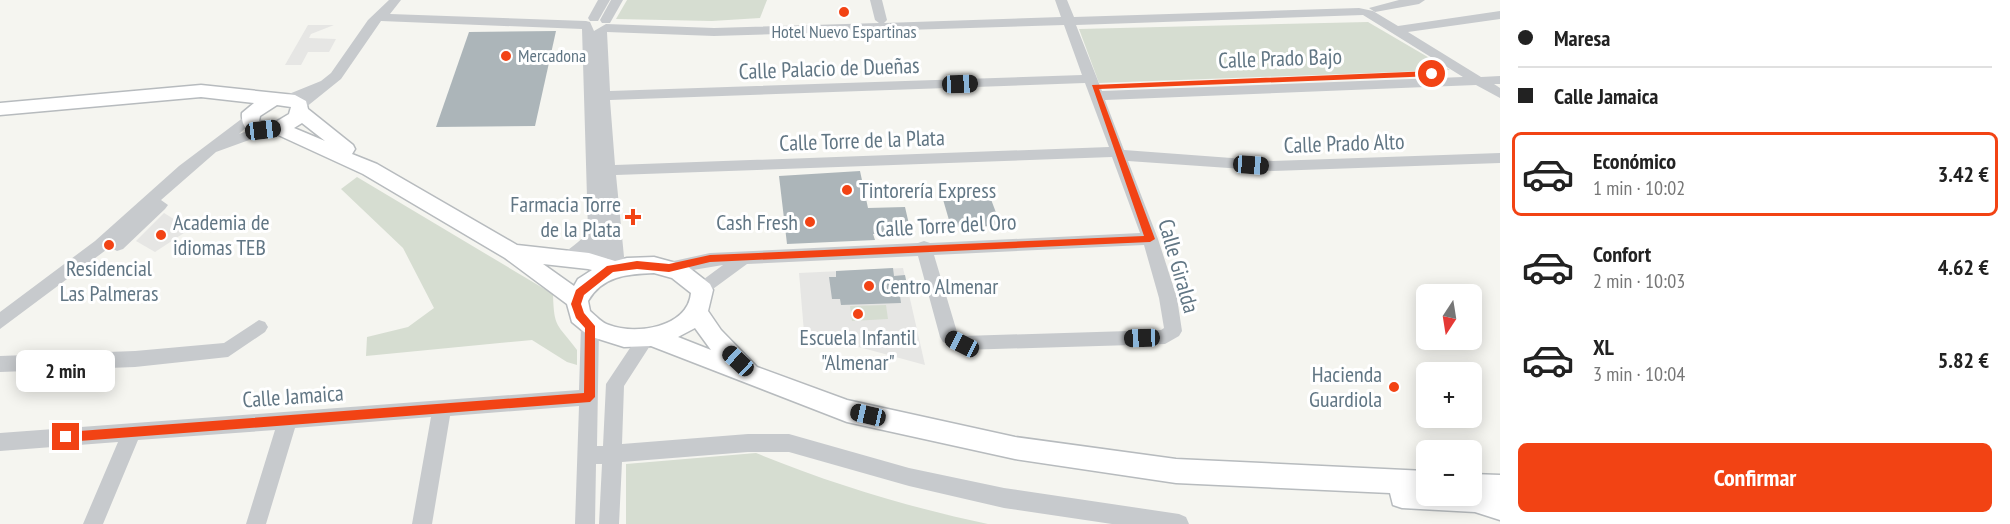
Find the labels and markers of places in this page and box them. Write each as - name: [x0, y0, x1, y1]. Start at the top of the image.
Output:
- marker: Hotel Nuevo Espartinas: [837, 5, 851, 19]
- place label: Hotel Nuevo Espartinas: [771, 20, 917, 43]
- place label: Mercadona: [518, 44, 586, 67]
- marker: Mercadona: [499, 49, 513, 63]
- place label: Tintorería Express: [859, 176, 996, 204]
- marker: Tintorería Express: [840, 183, 854, 197]
- place label: Farmacia Torre de la Plata: [510, 190, 621, 243]
- place label: Academia de idiomas TEB: [173, 208, 270, 261]
- place label: Cash Fresh: [716, 208, 798, 236]
- marker: Farmacia Torre de la Plata: [626, 210, 640, 224]
- marker: Cash Fresh: [803, 215, 817, 229]
- marker: Academia de idiomas TEB: [154, 228, 168, 242]
- marker: Residencial Las Palmeras: [102, 238, 116, 252]
- place label: Residencial Las Palmeras: [60, 254, 158, 307]
- place label: Centro Almenar: [881, 272, 998, 300]
- marker: Centro Almenar: [862, 279, 876, 293]
- marker: Escuela Infantil "Almenar": [851, 307, 865, 321]
- place label: Escuela Infantil "Almenar": [800, 323, 917, 376]
- place label: Hacienda Guardiola: [1309, 360, 1382, 413]
- marker: Hacienda Guardiola: [1387, 380, 1401, 394]

